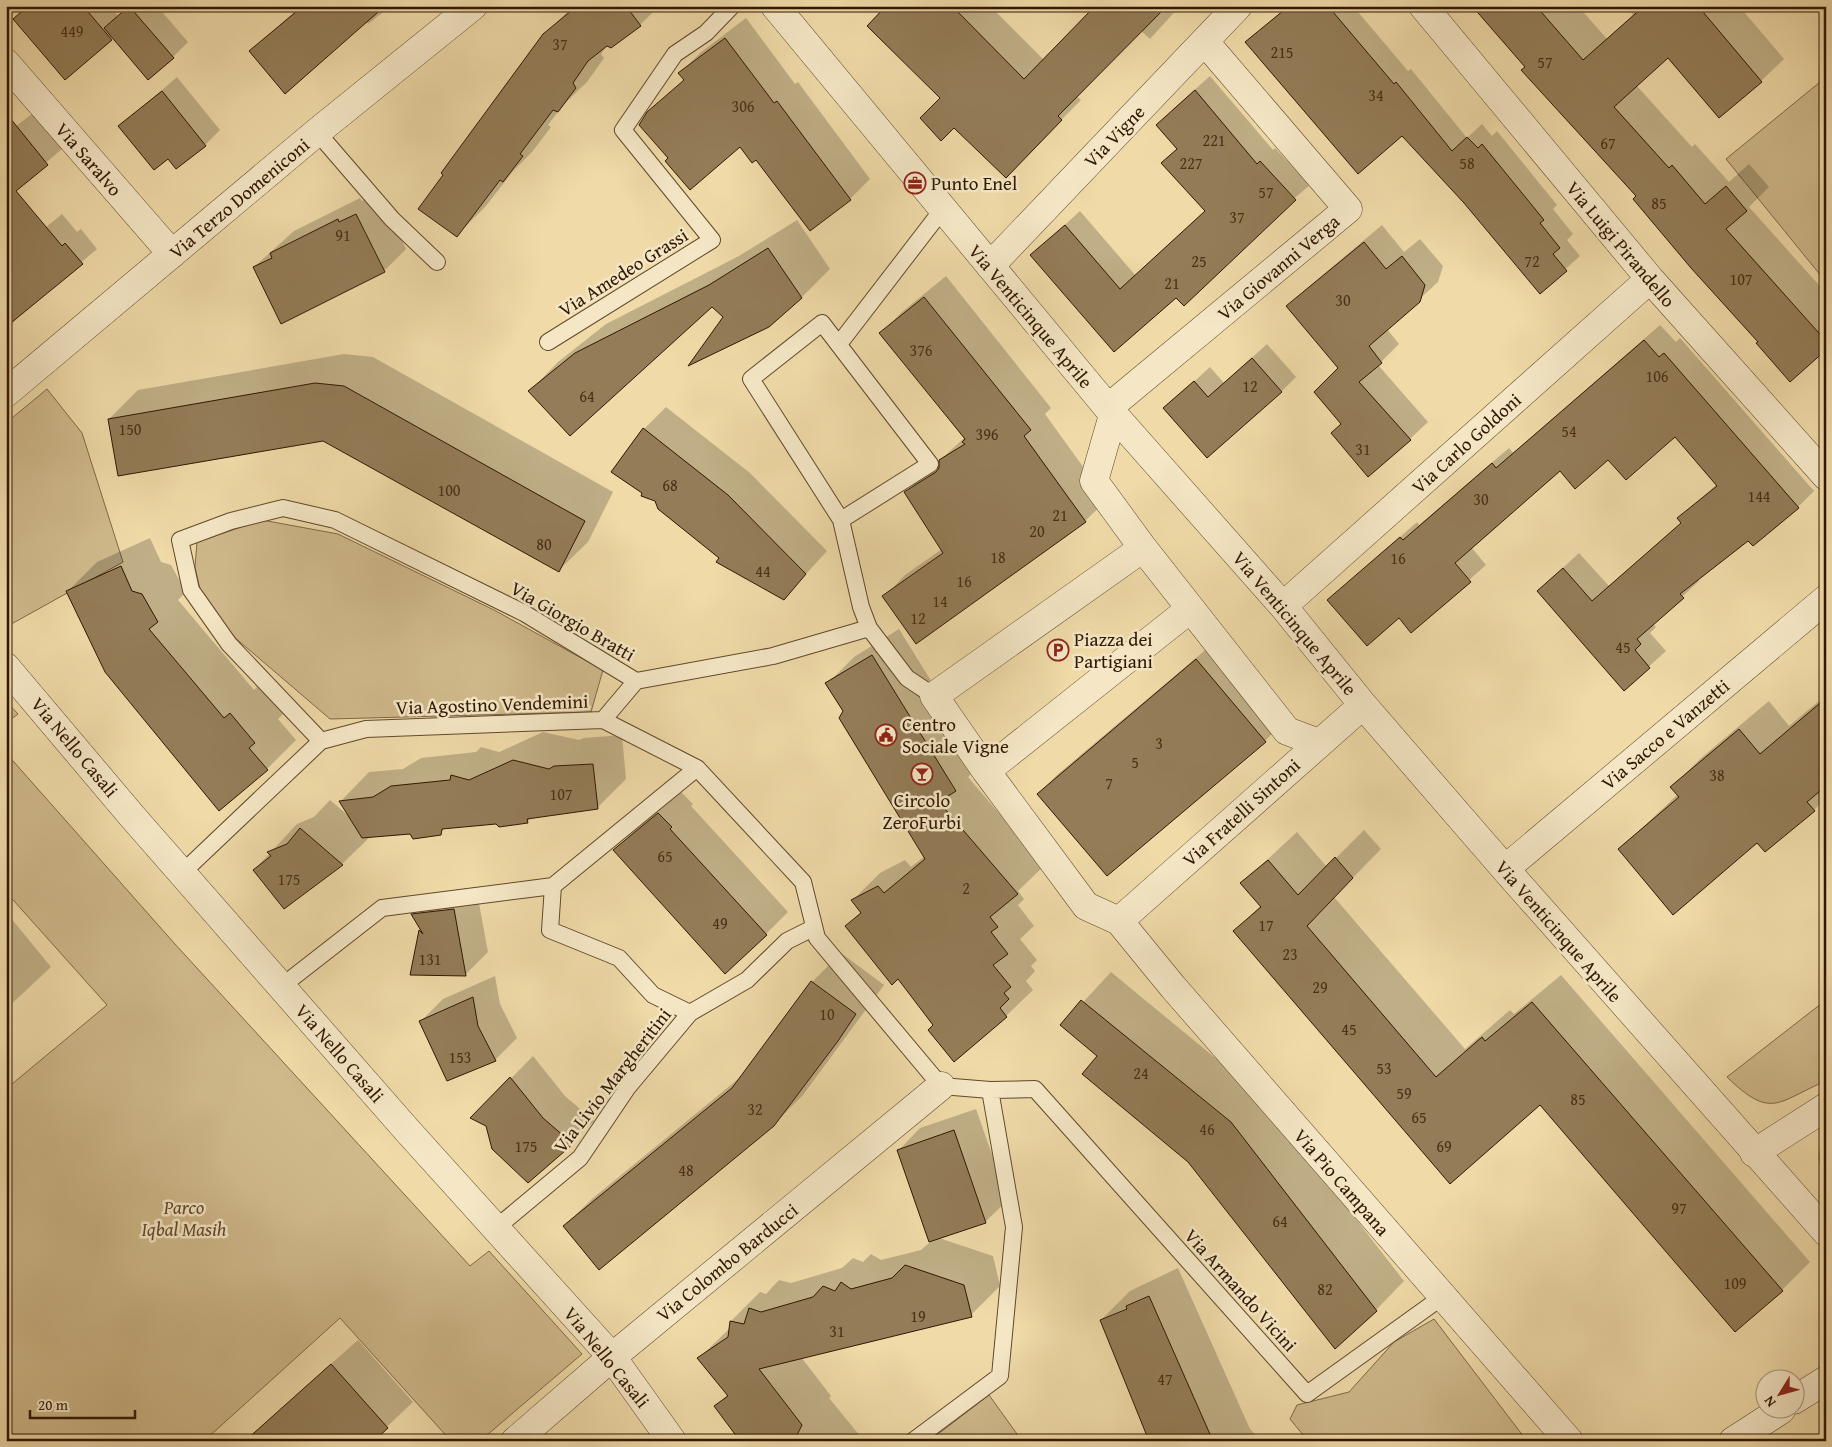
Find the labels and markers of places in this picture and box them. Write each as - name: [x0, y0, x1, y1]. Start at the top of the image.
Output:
- place label: Punto Enel: [931, 169, 1017, 197]
- office icon: Punto Enel: [903, 171, 927, 195]
- place label: Piazza dei Partigiani: [1074, 625, 1153, 675]
- parking icon: Piazza dei Partigiani: [1046, 638, 1070, 662]
- place label: Centro Sociale Vigne: [902, 710, 1009, 760]
- public building icon: Centro Sociale Vigne: [874, 723, 898, 747]
- bar icon: Circolo ZeroFurbi: [910, 762, 934, 786]
- place label: Circolo ZeroFurbi: [883, 786, 961, 836]

